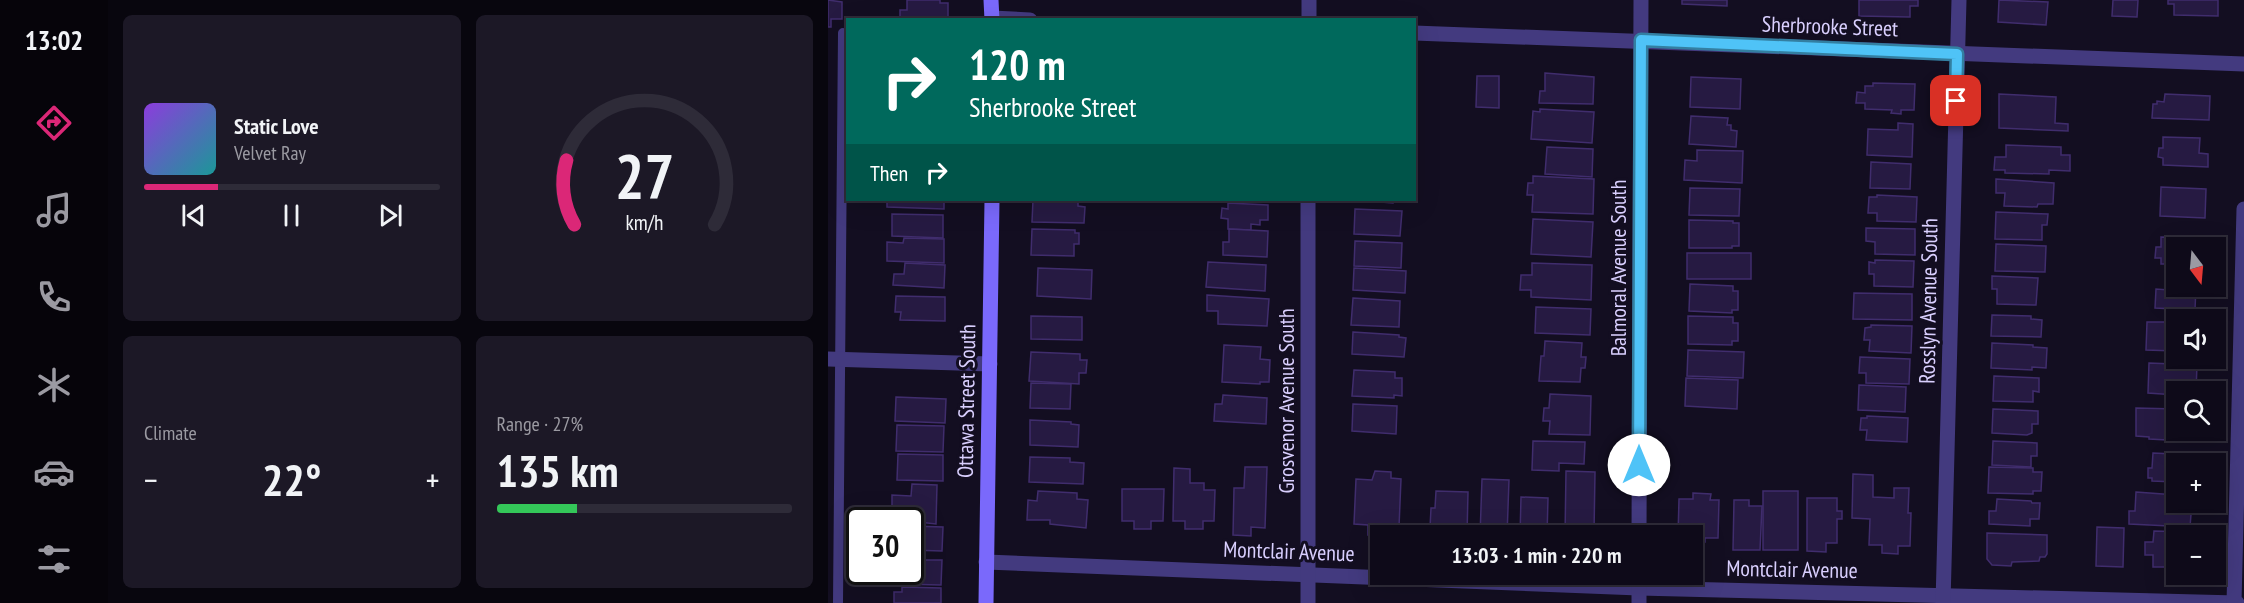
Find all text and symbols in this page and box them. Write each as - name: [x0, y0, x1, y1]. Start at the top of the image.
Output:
- street label: Sherbrooke Street: [1761, 10, 1899, 42]
- text: 13:02: [25, 23, 83, 57]
- text: 120 m: [969, 37, 1066, 92]
- icon: right: [870, 42, 948, 120]
- pin: [1930, 75, 1981, 126]
- icon: arrive: [1939, 84, 1972, 117]
- text: Sherbrooke Street: [969, 90, 1136, 124]
- icon: directions: [33, 102, 75, 144]
- text: Static Love: [234, 112, 319, 140]
- text: 27: [614, 135, 674, 216]
- text: Velvet Ray: [234, 140, 306, 166]
- icon: right: [920, 156, 953, 189]
- text: Then: [870, 159, 908, 187]
- street label: Balmoral Avenue South: [1604, 180, 1632, 356]
- icon: music: [33, 189, 75, 231]
- icon: previous: [177, 199, 210, 232]
- icon: pause: [275, 199, 308, 232]
- icon: next: [374, 199, 407, 232]
- text: km/h: [625, 208, 663, 236]
- street label: Rosslyn Avenue South: [1913, 218, 1943, 384]
- north arrow: [2166, 237, 2226, 297]
- map controls: [2166, 237, 2226, 585]
- icon: phone: [33, 276, 75, 318]
- street label: Grosvenor Avenue South: [1272, 308, 1300, 494]
- button: sound: [2166, 309, 2226, 369]
- street label: Ottawa Street South: [951, 324, 981, 478]
- icon: climate: [33, 364, 75, 406]
- button: search: [2166, 381, 2226, 441]
- text: Range · 27%: [497, 411, 583, 437]
- text: Climate: [144, 420, 197, 446]
- position arrow: [1607, 433, 1671, 497]
- text: 135 km: [497, 441, 619, 499]
- text: 22°: [262, 450, 321, 508]
- icon: car: [33, 451, 75, 493]
- button: +: [2166, 453, 2226, 513]
- text: −: [144, 458, 158, 501]
- text: +: [426, 458, 440, 501]
- speed limit sign: 30: [846, 507, 924, 585]
- button: −: [2166, 525, 2226, 585]
- street label: Montclair Avenue: [1223, 535, 1355, 567]
- icon: filters: [33, 538, 75, 580]
- text: 13:03 · 1 min · 220 m: [1451, 541, 1622, 569]
- street label: Montclair Avenue: [1726, 554, 1858, 584]

